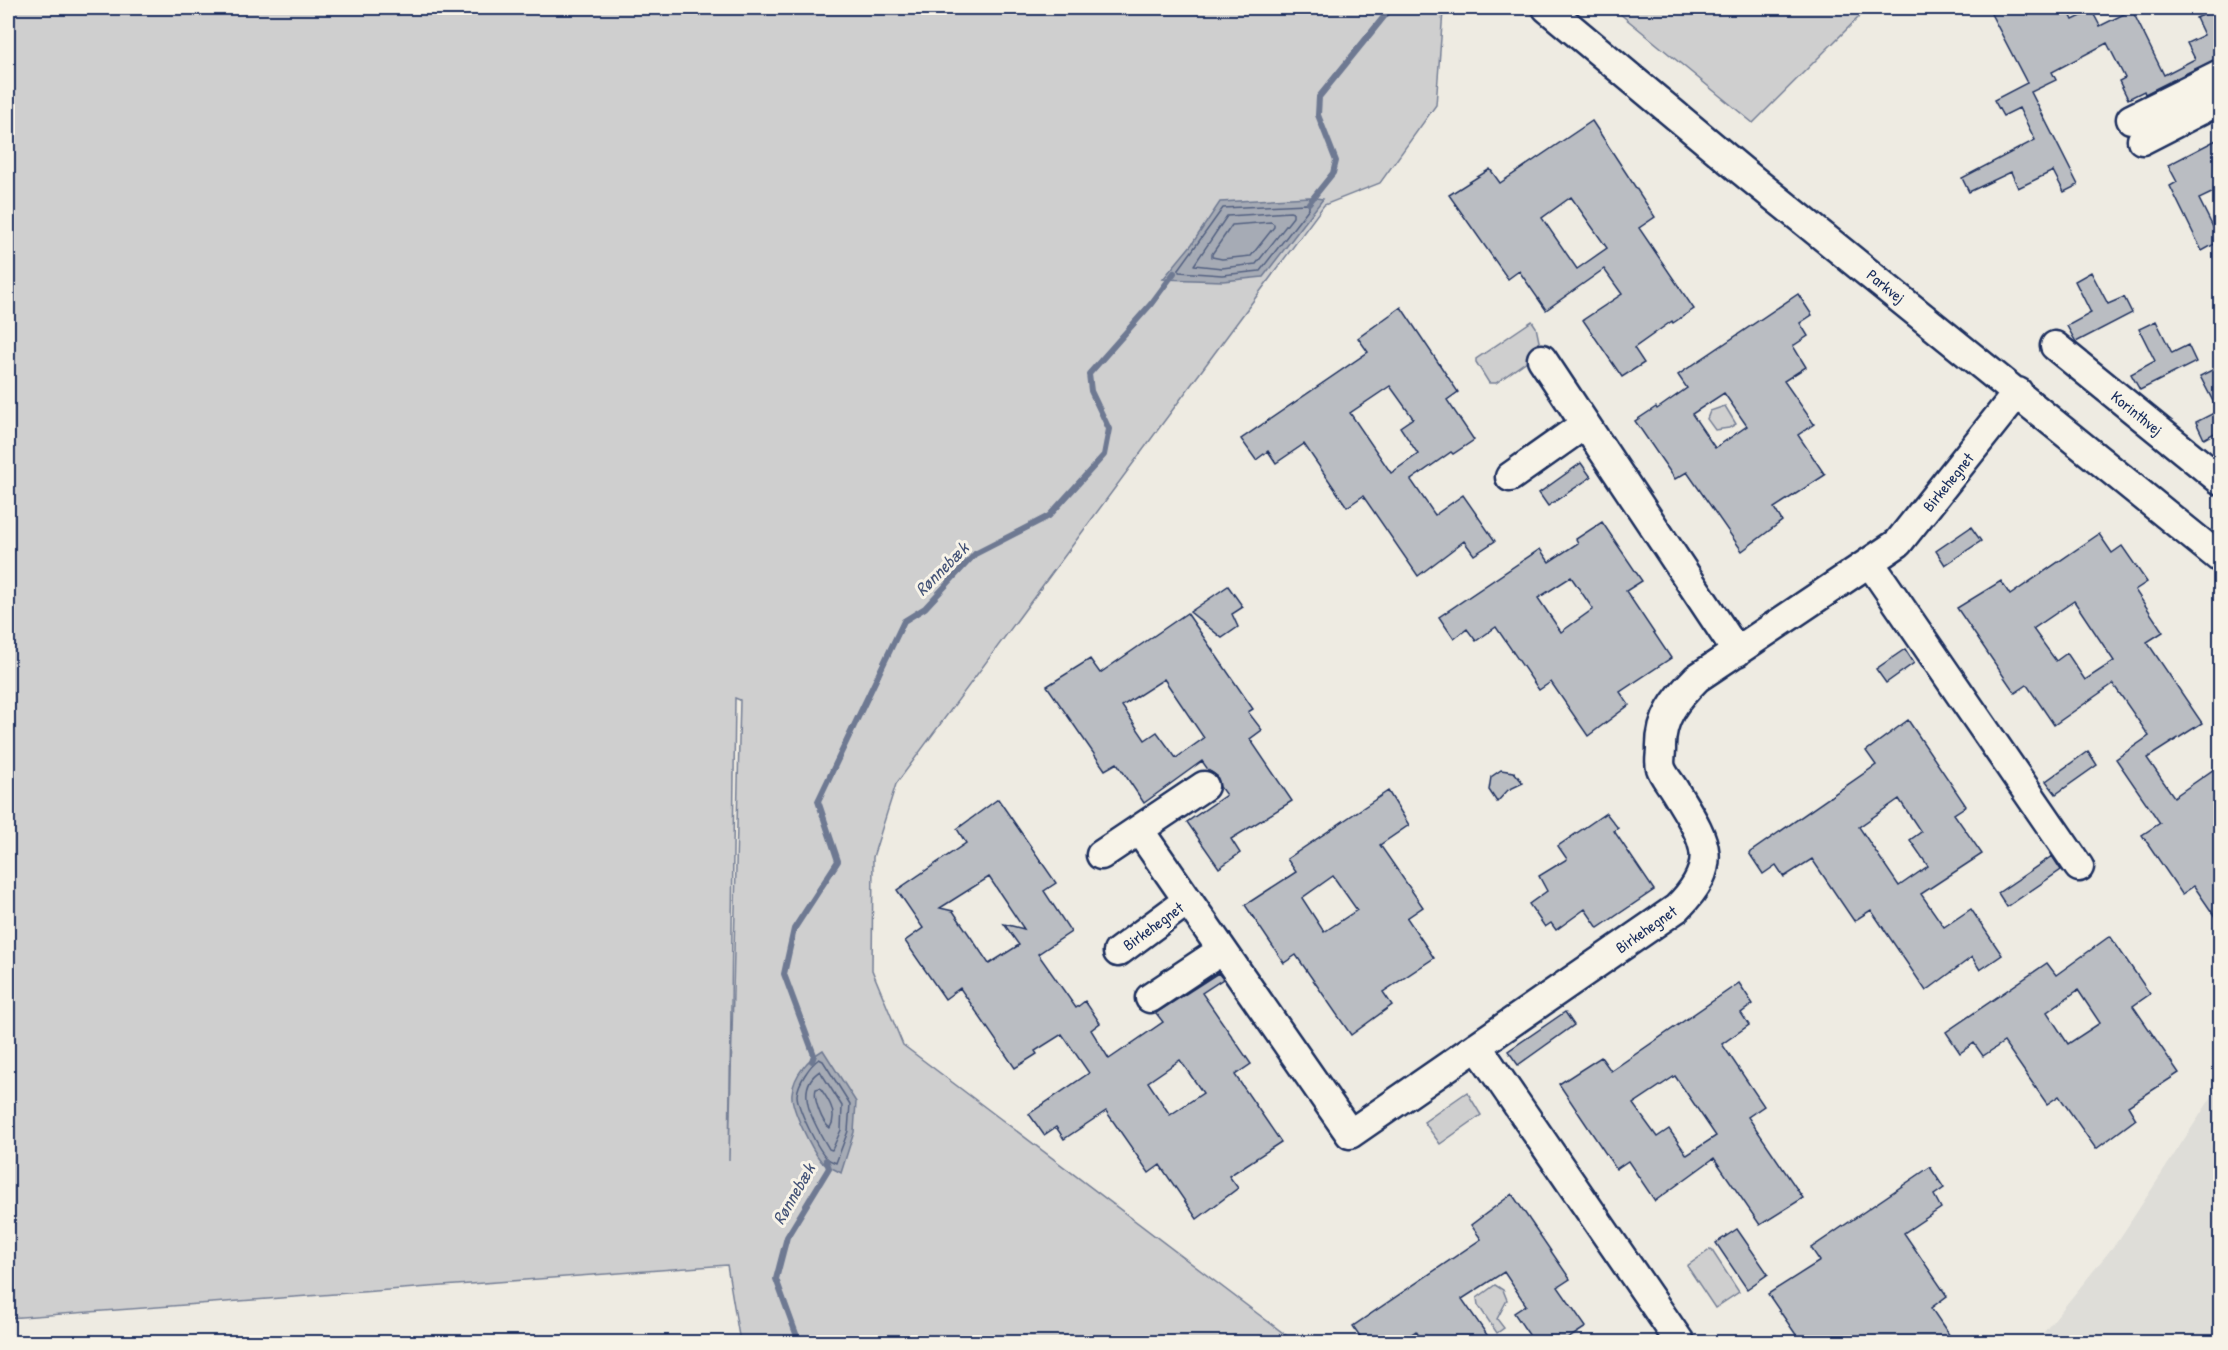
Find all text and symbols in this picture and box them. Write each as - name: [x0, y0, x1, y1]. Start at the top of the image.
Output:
- street label: Parkvej: [1862, 264, 1910, 308]
- street label: Korinthvej: [2107, 385, 2167, 441]
- street label: Birkehegnet: [1917, 447, 1979, 516]
- water label: Rønnebæk: [909, 535, 975, 601]
- street label: Birkehegnet: [1118, 896, 1188, 956]
- street label: Birkehegnet: [1611, 900, 1681, 958]
- water label: Rønnebæk: [766, 1157, 822, 1229]

